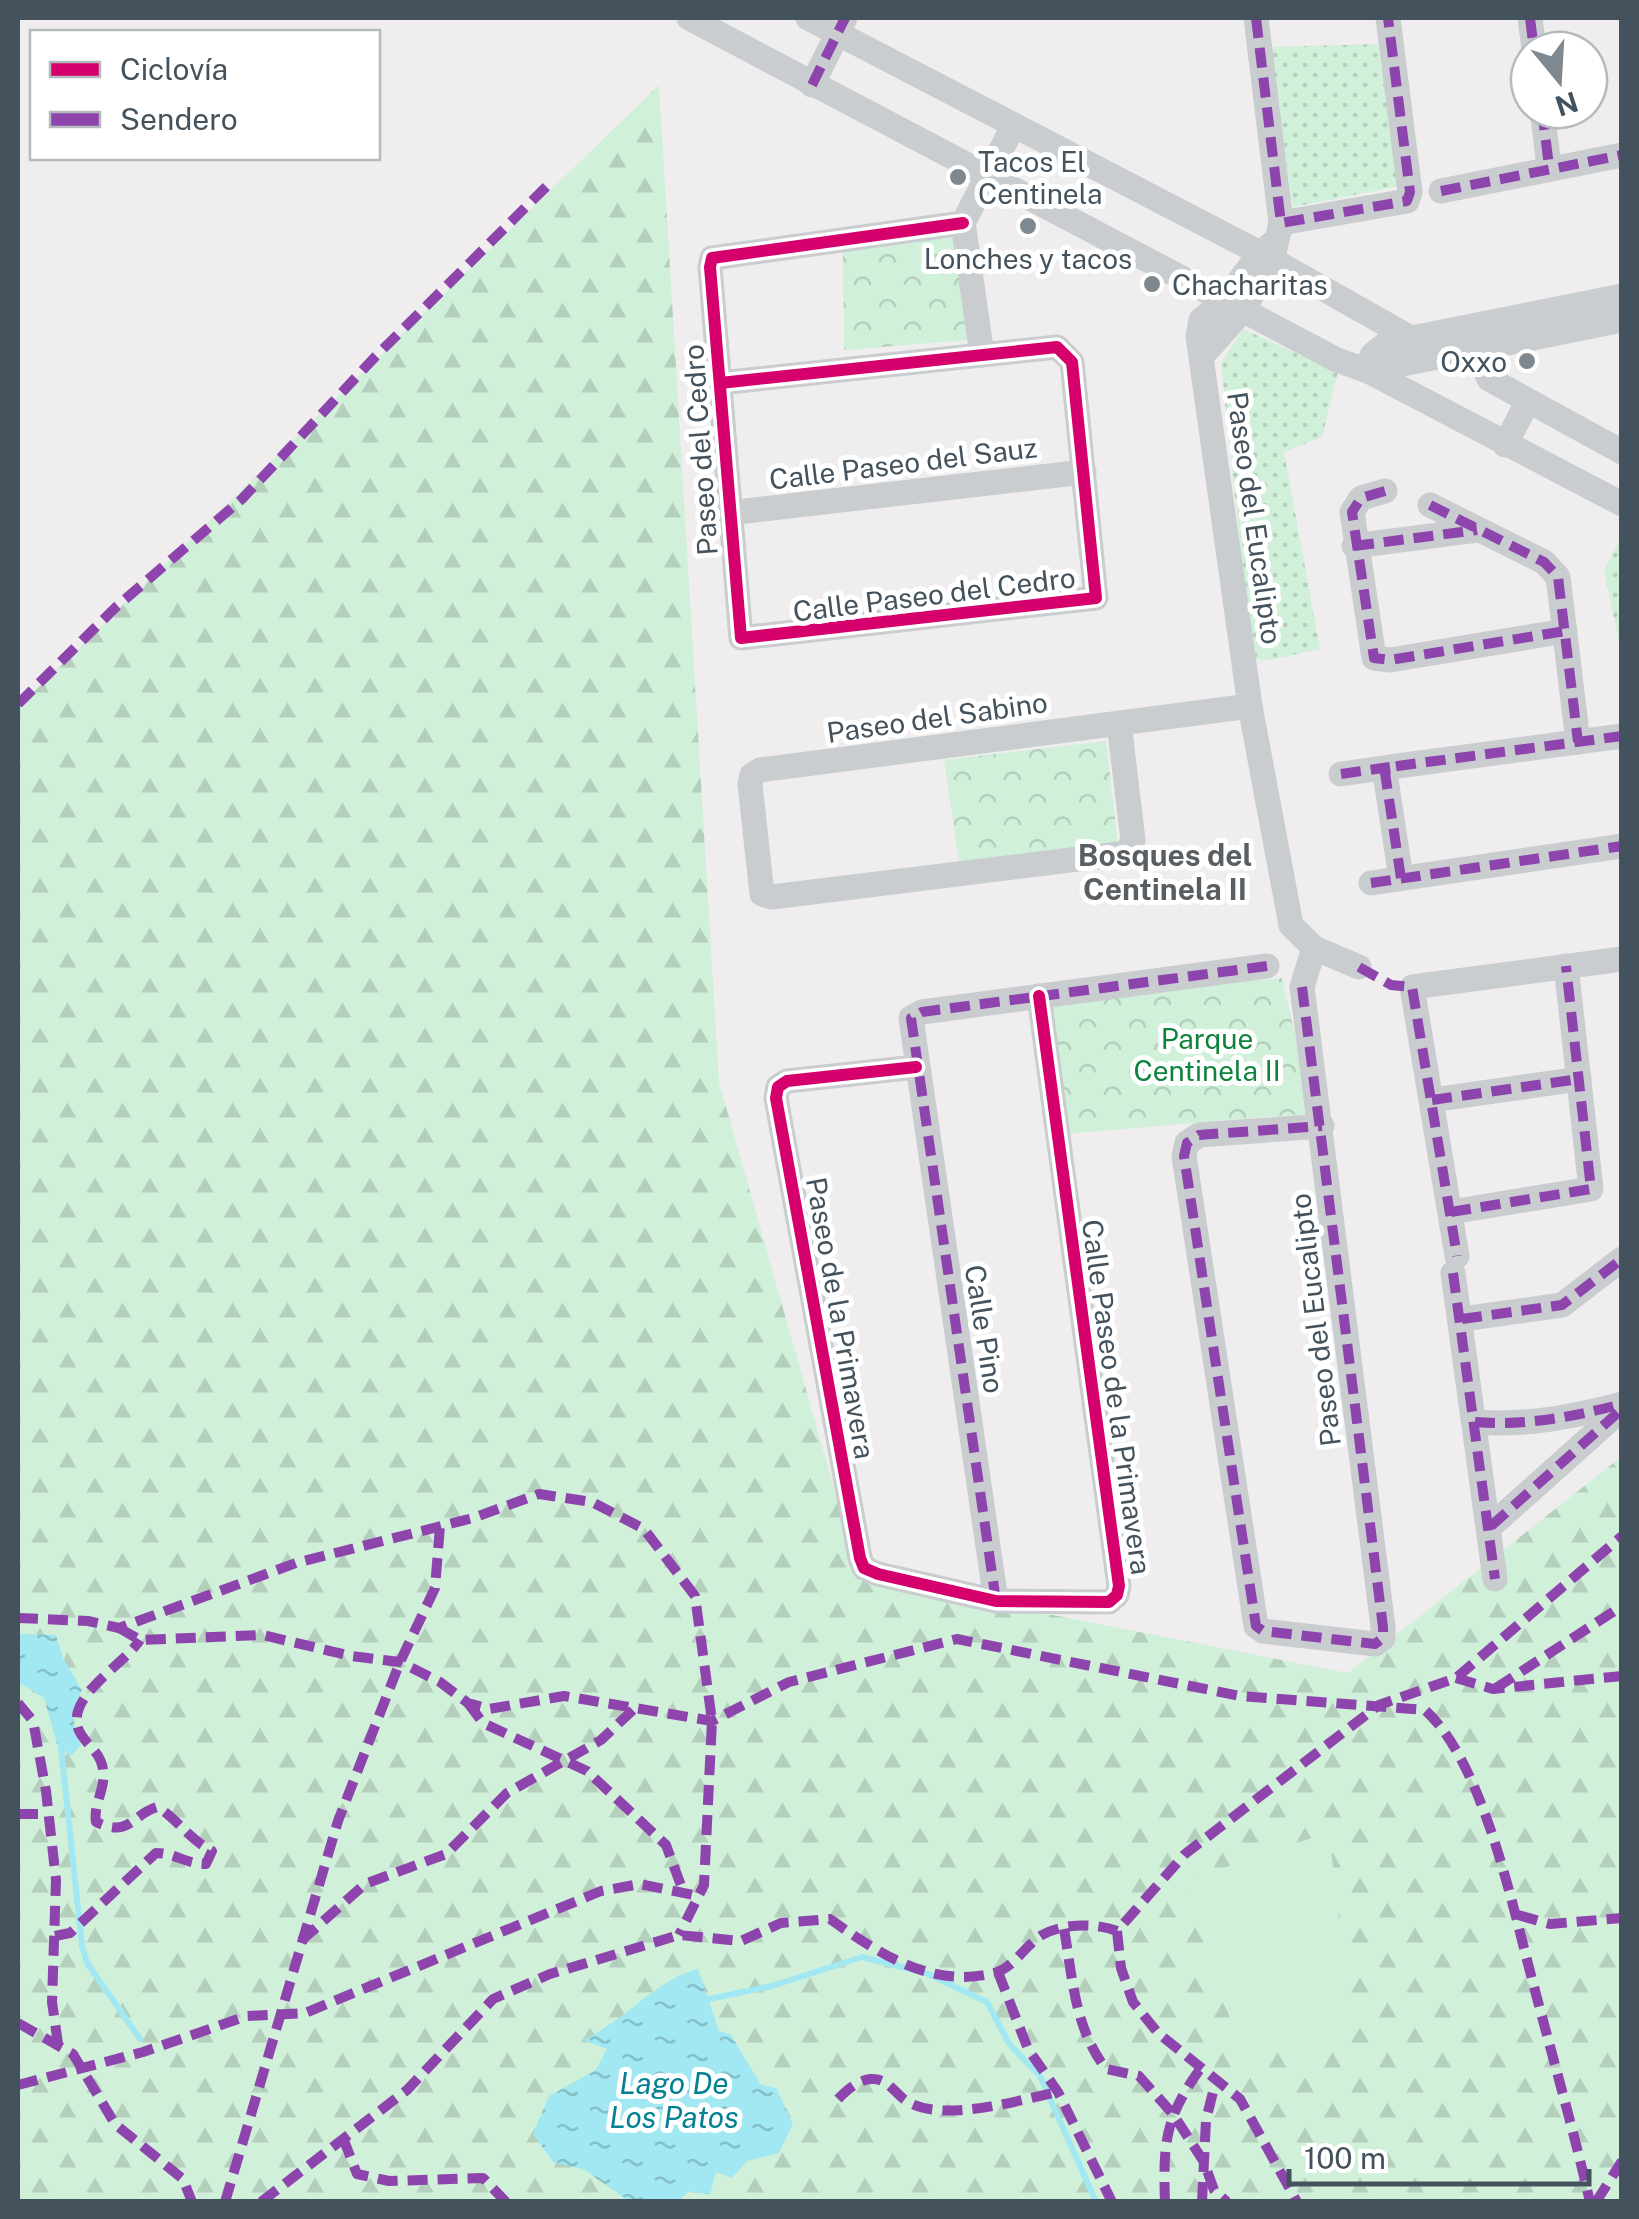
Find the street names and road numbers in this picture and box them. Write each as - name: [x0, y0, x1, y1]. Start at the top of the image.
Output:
- street label: Paseo del Cedro: [676, 343, 724, 557]
- street label: Paseo del Eucalipto: [1221, 390, 1289, 646]
- street label: Calle Paseo del Sauz: [767, 430, 1039, 496]
- street label: Calle Paseo del Cedro: [791, 560, 1077, 628]
- street label: Paseo del Sabino: [824, 685, 1050, 749]
- street label: Paseo de la Primavera: [800, 1175, 882, 1461]
- street label: Paseo del Eucalipto: [1283, 1192, 1347, 1448]
- street label: Calle Paseo de la Primavera: [1076, 1217, 1158, 1577]
- street label: Calle Pino: [959, 1262, 1011, 1396]

